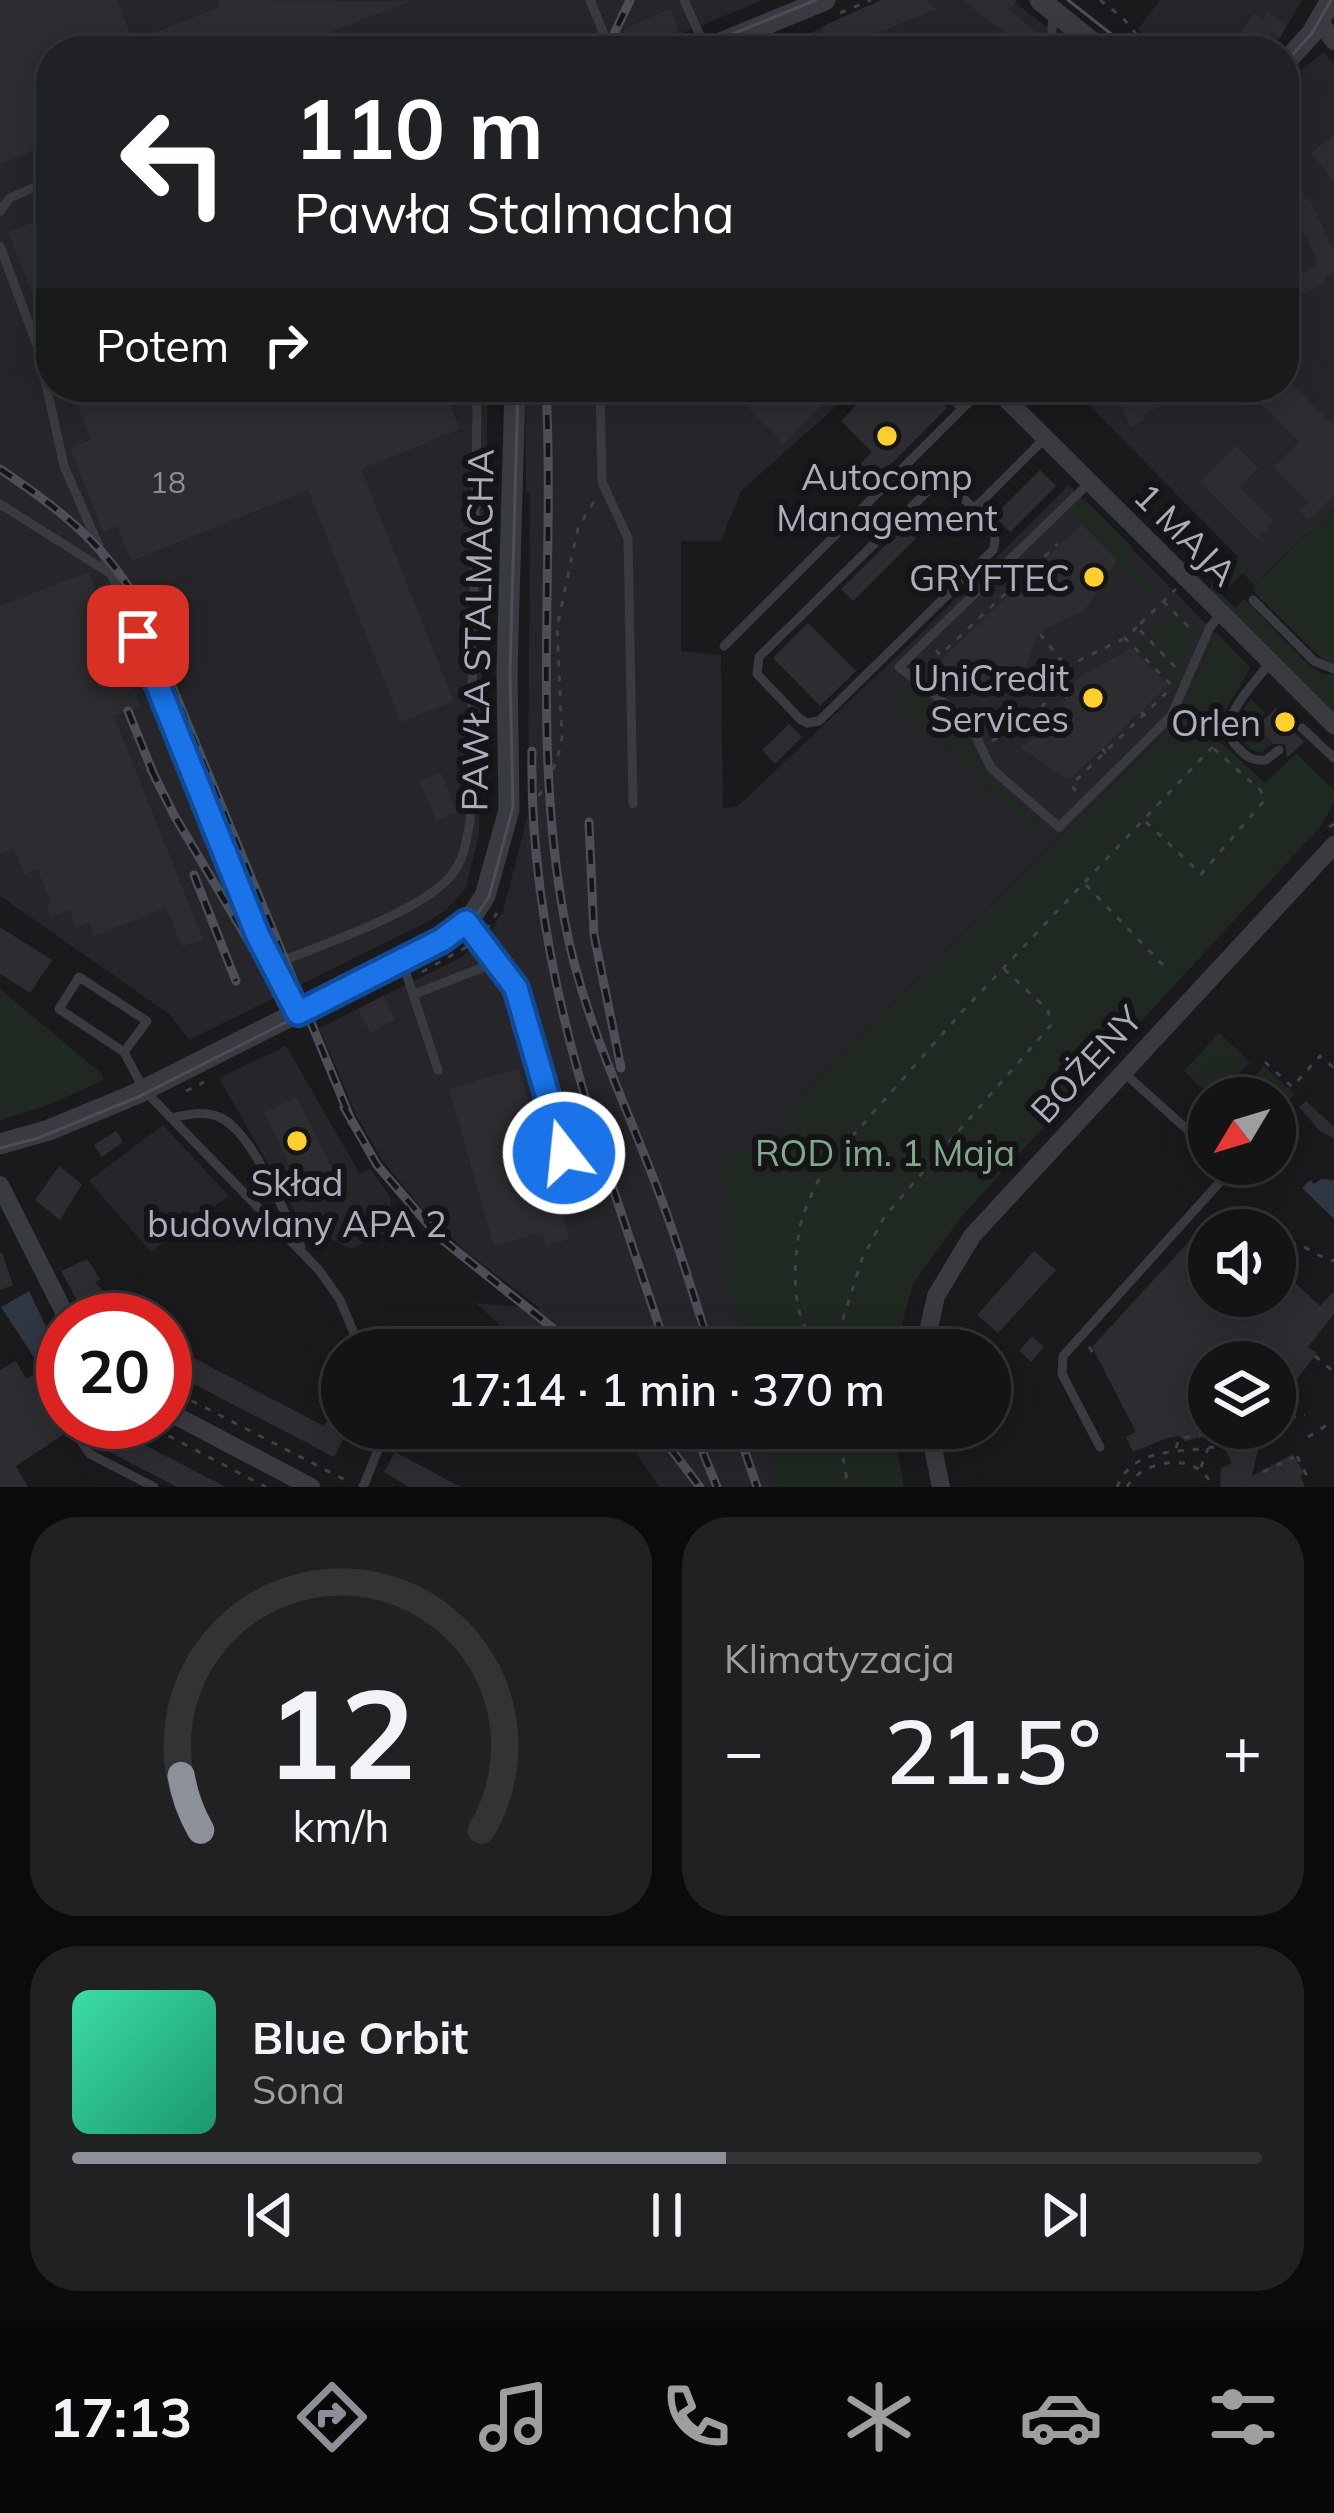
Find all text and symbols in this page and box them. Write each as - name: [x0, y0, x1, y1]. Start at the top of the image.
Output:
- text: 110 m: [294, 75, 544, 180]
- icon: left: [96, 84, 252, 240]
- text: Pawła Stalmacha: [294, 179, 735, 247]
- icon: right: [253, 312, 319, 378]
- text: Potem: [96, 317, 229, 373]
- marker: Autocomp Management: [874, 423, 900, 449]
- street label: PAWŁA STALMACHA: [451, 448, 503, 812]
- place label: Autocomp Management: [776, 454, 998, 540]
- house number: 18: [150, 463, 186, 501]
- street label: 1 MAJA: [1125, 473, 1247, 595]
- place label: GRYFTEC: [909, 555, 1070, 600]
- marker: GRYFTEC: [1081, 564, 1107, 590]
- pin: [87, 585, 189, 687]
- icon: arrive: [105, 603, 171, 669]
- place label: UniCredit Services: [913, 655, 1069, 741]
- marker: UniCredit Services: [1080, 685, 1106, 711]
- place label: Orlen: [1171, 700, 1261, 745]
- marker: Orlen: [1272, 709, 1298, 735]
- street label: BOŻENY: [1021, 995, 1152, 1132]
- north arrow: [1188, 1077, 1296, 1185]
- map controls: [1188, 1077, 1296, 1449]
- position arrow: [501, 1090, 627, 1216]
- marker: Skład budowlany APA 2: [284, 1128, 310, 1154]
- park label: ROD im. 1 Maja: [755, 1130, 1015, 1175]
- place label: Skład budowlany APA 2: [147, 1160, 447, 1246]
- button: sound: [1188, 1209, 1296, 1317]
- speed limit sign: 20: [36, 1293, 192, 1449]
- button: layers: [1188, 1341, 1296, 1449]
- text: 17:14 · 1 min · 370 m: [447, 1361, 885, 1417]
- text: Klimatyzacja: [724, 1634, 955, 1683]
- text: 12: [266, 1654, 416, 1810]
- text: 21.5°: [884, 1694, 1102, 1807]
- text: −: [724, 1709, 764, 1792]
- text: +: [1222, 1709, 1262, 1792]
- text: km/h: [292, 1798, 390, 1852]
- text: Blue Orbit: [252, 2009, 468, 2065]
- text: Sona: [252, 2065, 345, 2114]
- icon: previous: [237, 2182, 303, 2248]
- icon: pause: [634, 2182, 700, 2248]
- icon: next: [1031, 2182, 1097, 2248]
- icon: directions: [290, 2375, 374, 2459]
- icon: music: [472, 2375, 556, 2459]
- icon: phone: [654, 2375, 738, 2459]
- icon: climate: [837, 2375, 921, 2459]
- icon: car: [1019, 2375, 1103, 2459]
- icon: filters: [1201, 2375, 1285, 2459]
- text: 17:13: [49, 2383, 192, 2451]

